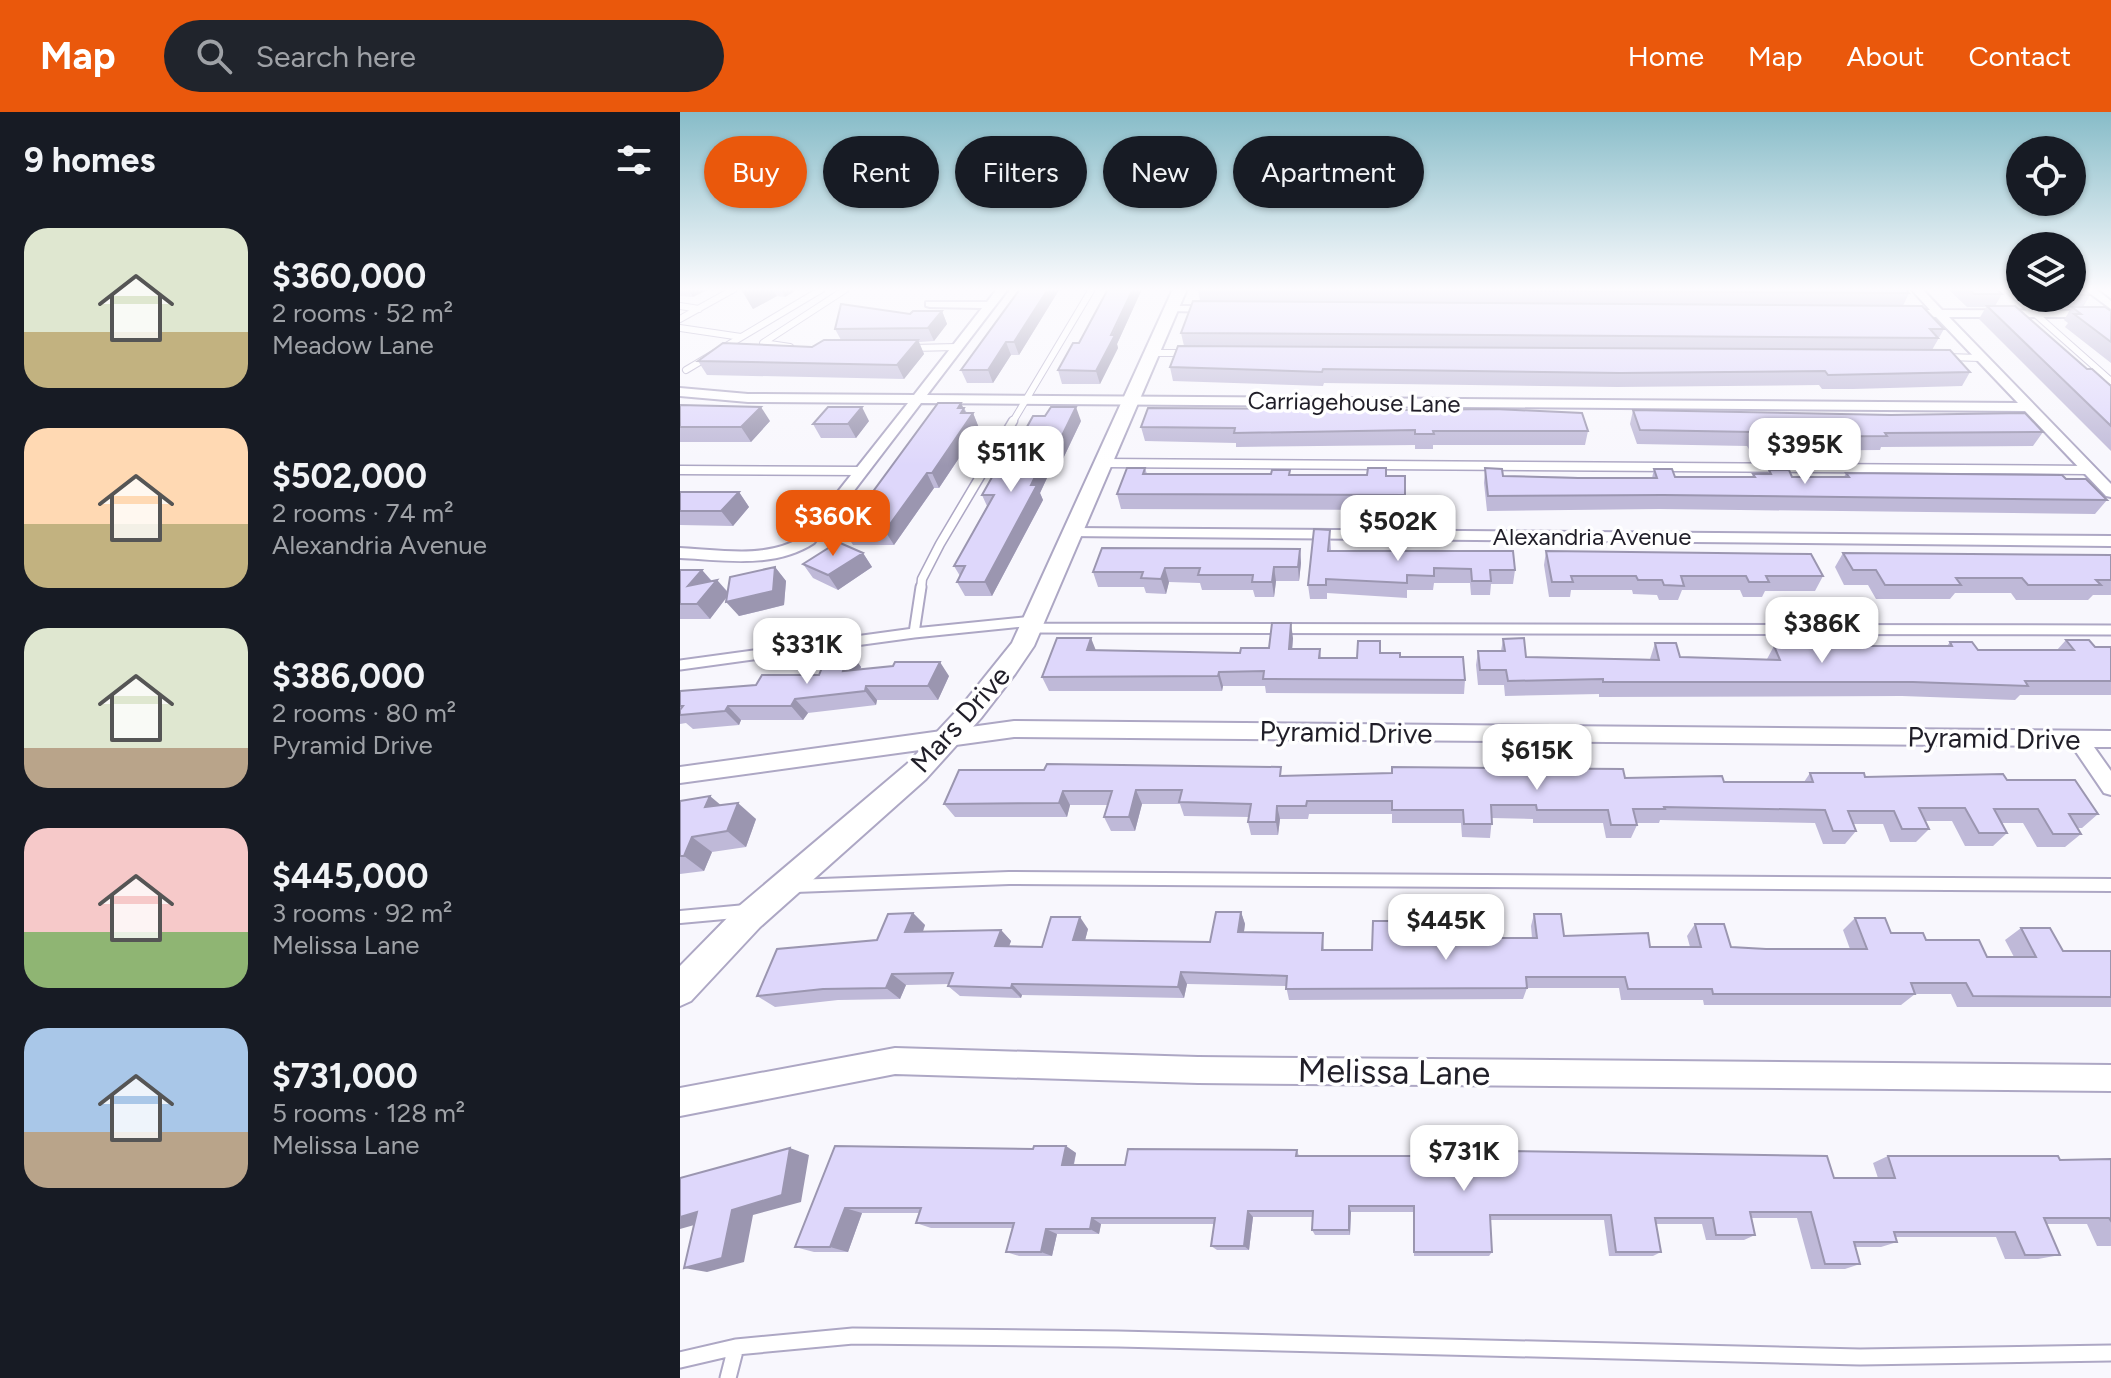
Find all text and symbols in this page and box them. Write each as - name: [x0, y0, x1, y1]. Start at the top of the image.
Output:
- search box: [164, 20, 724, 92]
- text: Map: [40, 33, 116, 79]
- icon: search: [192, 34, 236, 78]
- text: Search here: [256, 38, 416, 75]
- text: Home: [1628, 39, 1704, 73]
- text: Map: [1748, 39, 1803, 73]
- text: About: [1847, 39, 1924, 73]
- text: Contact: [1968, 39, 2071, 73]
- chip: Buy: [704, 136, 807, 208]
- chip: Rent: [823, 136, 939, 208]
- chip: Filters: [955, 136, 1087, 208]
- chip: New: [1103, 136, 1217, 208]
- chip: Apartment: [1233, 136, 1424, 208]
- map controls: [2006, 136, 2086, 312]
- button: locate: [2006, 136, 2086, 216]
- icon: filters: [612, 138, 656, 182]
- text: 9 homes: [24, 140, 155, 181]
- button: layers: [2006, 232, 2086, 312]
- text: $360,000: [272, 256, 426, 297]
- icon: home: [88, 260, 184, 356]
- text: 2 rooms · 52 m²: [272, 297, 453, 329]
- text: Meadow Lane: [272, 329, 434, 361]
- street label: Carriagehouse Lane: [1247, 386, 1461, 418]
- pin: $395K: [1749, 418, 1861, 486]
- pin: $511K: [955, 426, 1067, 494]
- text: $395K: [1767, 428, 1843, 460]
- text: $511K: [977, 436, 1045, 468]
- text: $502,000: [272, 456, 427, 497]
- icon: home: [88, 460, 184, 556]
- pin: $360K: [777, 490, 889, 558]
- pin: $502K: [1342, 495, 1454, 563]
- text: 2 rooms · 74 m²: [272, 497, 454, 529]
- text: $360K: [794, 500, 872, 532]
- text: $502K: [1359, 505, 1437, 537]
- street label: Alexandria Avenue: [1493, 522, 1691, 551]
- text: Alexandria Avenue: [272, 529, 487, 561]
- pin: $386K: [1766, 597, 1878, 665]
- text: $386K: [1783, 607, 1861, 639]
- pin: $331K: [751, 618, 863, 686]
- text: $331K: [771, 628, 843, 660]
- text: $386,000: [272, 656, 425, 697]
- street label: Mars Drive: [903, 659, 1017, 779]
- icon: home: [88, 660, 184, 756]
- text: 2 rooms · 80 m²: [272, 697, 456, 729]
- street label: Pyramid Drive: [1259, 713, 1433, 751]
- street label: Pyramid Drive: [1907, 719, 2081, 757]
- pin: $615K: [1481, 724, 1593, 792]
- text: Pyramid Drive: [272, 729, 433, 761]
- text: $615K: [1501, 734, 1573, 766]
- text: $445,000: [272, 856, 428, 897]
- icon: home: [88, 860, 184, 956]
- pin: $445K: [1390, 894, 1502, 962]
- text: 3 rooms · 92 m²: [272, 897, 452, 929]
- text: $445K: [1406, 904, 1486, 936]
- text: Melissa Lane: [272, 929, 419, 961]
- street label: Melissa Lane: [1297, 1050, 1491, 1094]
- text: $731,000: [272, 1056, 418, 1097]
- icon: home: [88, 1060, 184, 1156]
- text: 5 rooms · 128 m²: [272, 1097, 465, 1129]
- pin: $731K: [1408, 1125, 1520, 1193]
- text: Melissa Lane: [272, 1129, 419, 1161]
- text: $731K: [1428, 1135, 1500, 1167]

